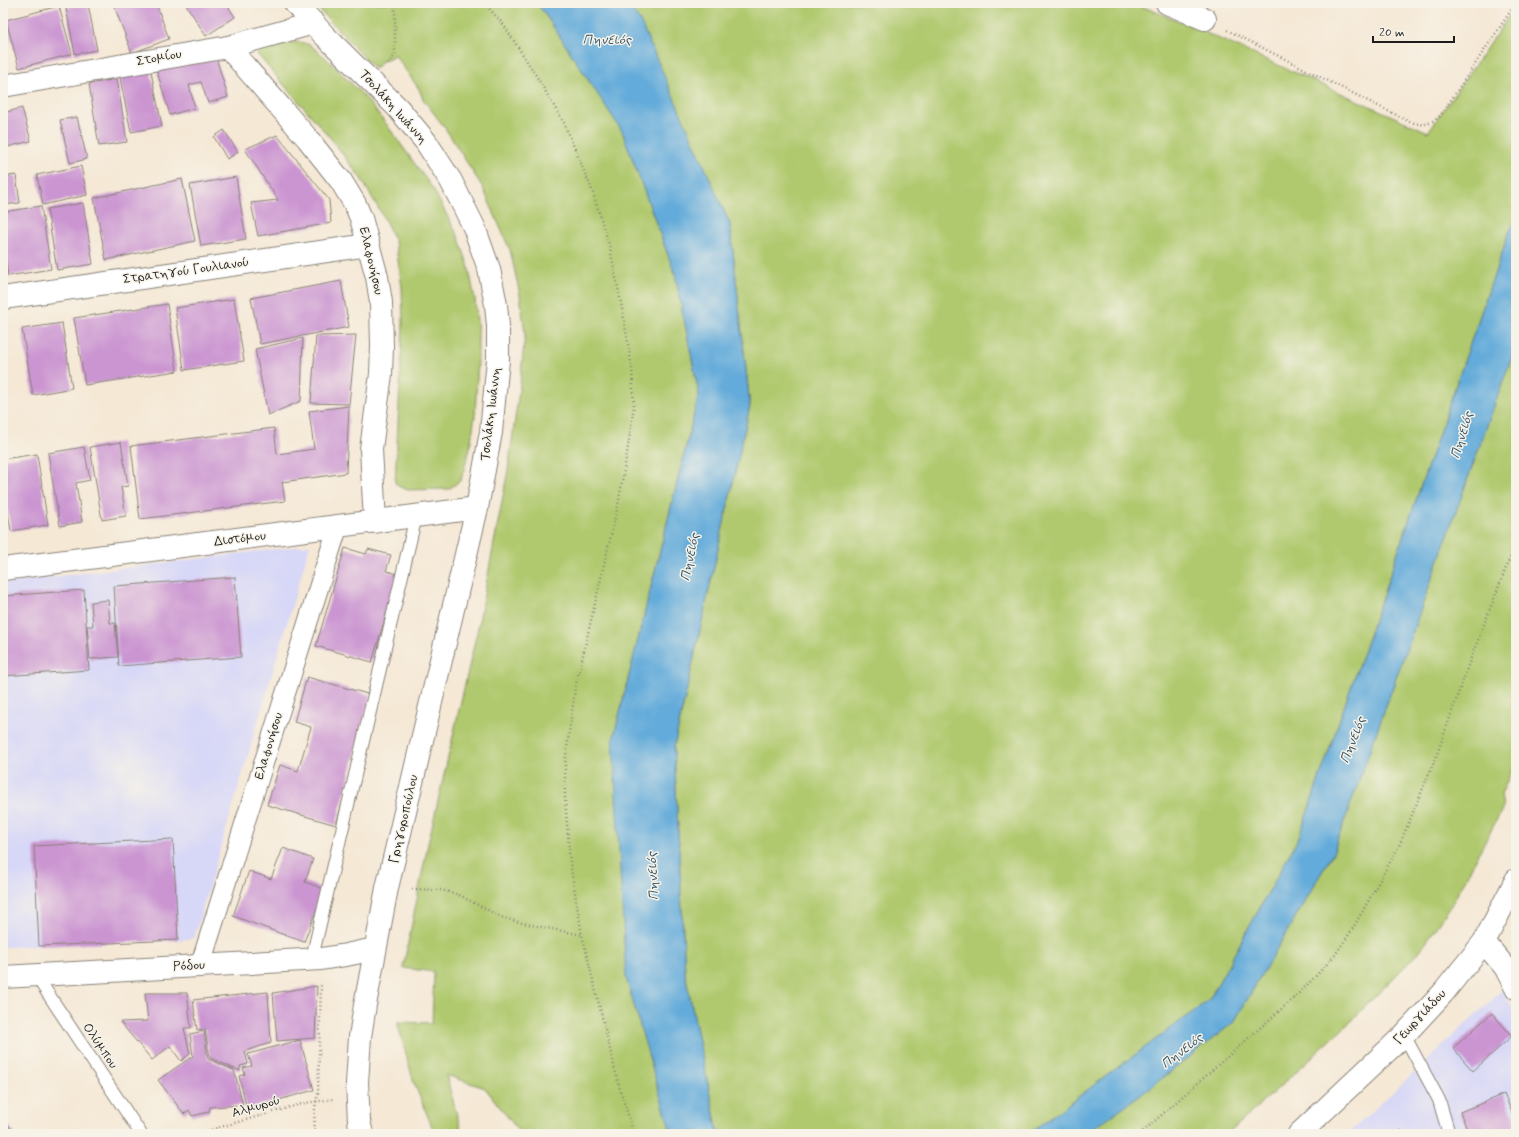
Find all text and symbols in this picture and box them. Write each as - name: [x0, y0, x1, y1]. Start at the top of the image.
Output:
- scale bar: [1373, 18, 1454, 44]
- text: 20 m: [1379, 25, 1405, 41]
- water label: Πηνειός: [583, 31, 632, 49]
- street label: Στομίου: [135, 46, 183, 70]
- street label: Τσολάκη Ιωάννη: [355, 66, 431, 148]
- street label: Ελαφονήσου: [355, 225, 387, 297]
- street label: Στρατηγού Γουλιανού: [122, 254, 250, 288]
- street label: Τσολάκη Ιωάννη: [477, 366, 505, 462]
- water label: Πηνειός: [1446, 408, 1478, 461]
- street label: Διστόμου: [213, 527, 267, 551]
- water label: Πηνειός: [676, 531, 704, 583]
- street label: Ελαφονήσου: [251, 710, 287, 782]
- water label: Πηνειός: [1336, 713, 1370, 766]
- street label: Γρηγοροπούλου: [386, 773, 422, 865]
- water label: Πηνειός: [643, 850, 663, 901]
- street label: Ρόδου: [173, 957, 206, 975]
- street label: Γεωργιάδου: [1390, 986, 1450, 1048]
- street label: Ολύμπου: [78, 1020, 122, 1072]
- water label: Πηνειός: [1157, 1028, 1207, 1073]
- street label: Αλμυρού: [230, 1092, 282, 1122]

